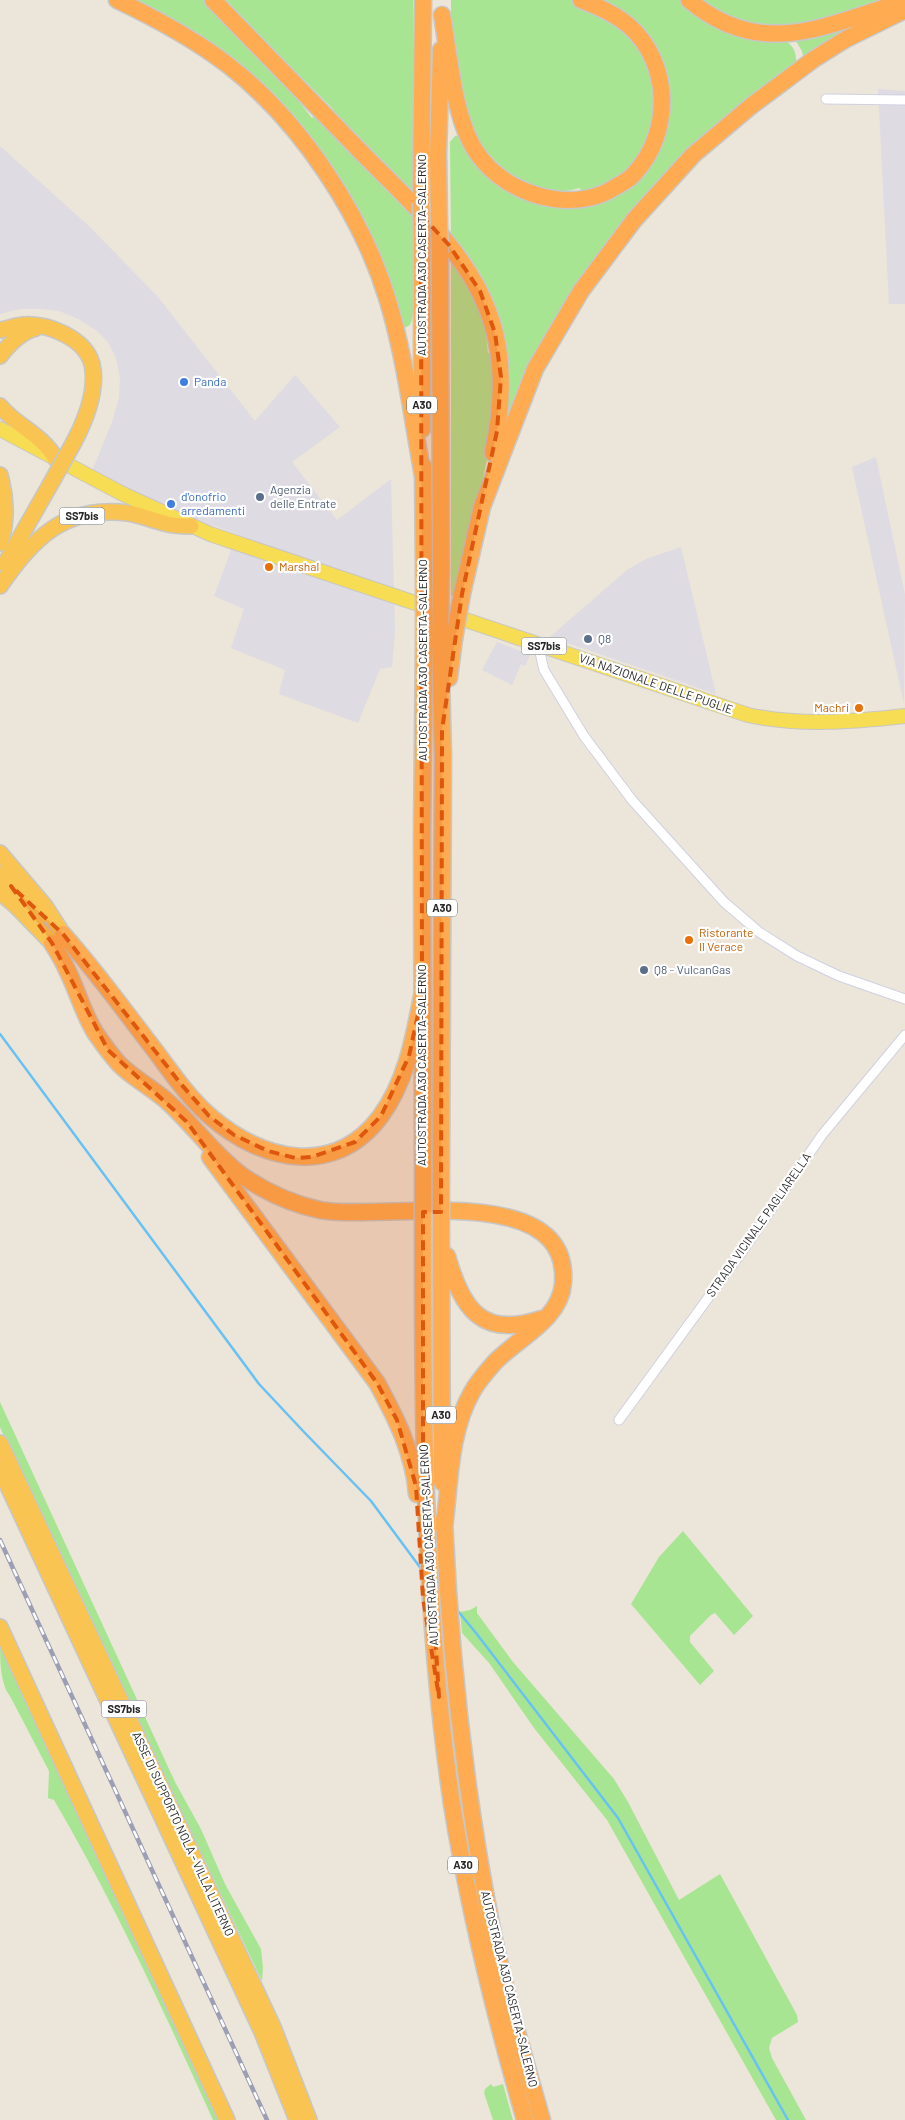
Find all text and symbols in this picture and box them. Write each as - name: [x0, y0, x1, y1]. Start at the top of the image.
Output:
- street label: AUTOSTRADA A30 CASERTA-SALERNO: [414, 154, 428, 356]
- place label: Panda: [194, 374, 226, 388]
- marker: Panda: [178, 376, 190, 388]
- road number: A30: [407, 396, 437, 414]
- place label: Agenzia delle Entrate: [270, 482, 336, 510]
- place label: d'onofrio arredamenti: [181, 489, 245, 517]
- marker: Agenzia delle Entrate: [254, 491, 266, 503]
- marker: d'onofrio arredamenti: [165, 498, 177, 510]
- road number: SS7bis: [59, 508, 104, 524]
- place label: Marshal: [279, 559, 319, 573]
- street label: AUTOSTRADA A30 CASERTA-SALERNO: [415, 559, 429, 761]
- marker: Marshal: [263, 561, 275, 573]
- place label: Q8: [598, 631, 611, 645]
- marker: Q8: [582, 633, 594, 645]
- road number: SS7bis: [522, 637, 566, 654]
- street label: VIA NAZIONALE DELLE PUGLIE: [578, 650, 735, 716]
- place label: Machri: [814, 700, 849, 714]
- marker: Machri: [853, 702, 865, 714]
- road number: A30: [427, 900, 457, 916]
- place label: Ristorante Il Verace: [699, 925, 753, 953]
- marker: Ristorante Il Verace: [683, 934, 695, 946]
- place label: Q8 - VulcanGas: [654, 962, 731, 976]
- street label: AUTOSTRADA A30 CASERTA-SALERNO: [414, 964, 428, 1166]
- marker: Q8 - VulcanGas: [638, 964, 650, 976]
- street label: STRADA VICINALE PAGLIARELLA: [703, 1150, 813, 1299]
- road number: A30: [426, 1406, 456, 1424]
- street label: AUTOSTRADA A30 CASERTA-SALERNO: [416, 1444, 440, 1646]
- road number: SS7bis: [102, 1700, 146, 1718]
- street label: ASSE DI SUPPORTO NOLA - VILLA LITERNO: [130, 1729, 238, 1938]
- road number: A30: [448, 1856, 478, 1874]
- street label: AUTOSTRADA A30 CASERTA-SALERNO: [479, 1889, 541, 2088]

